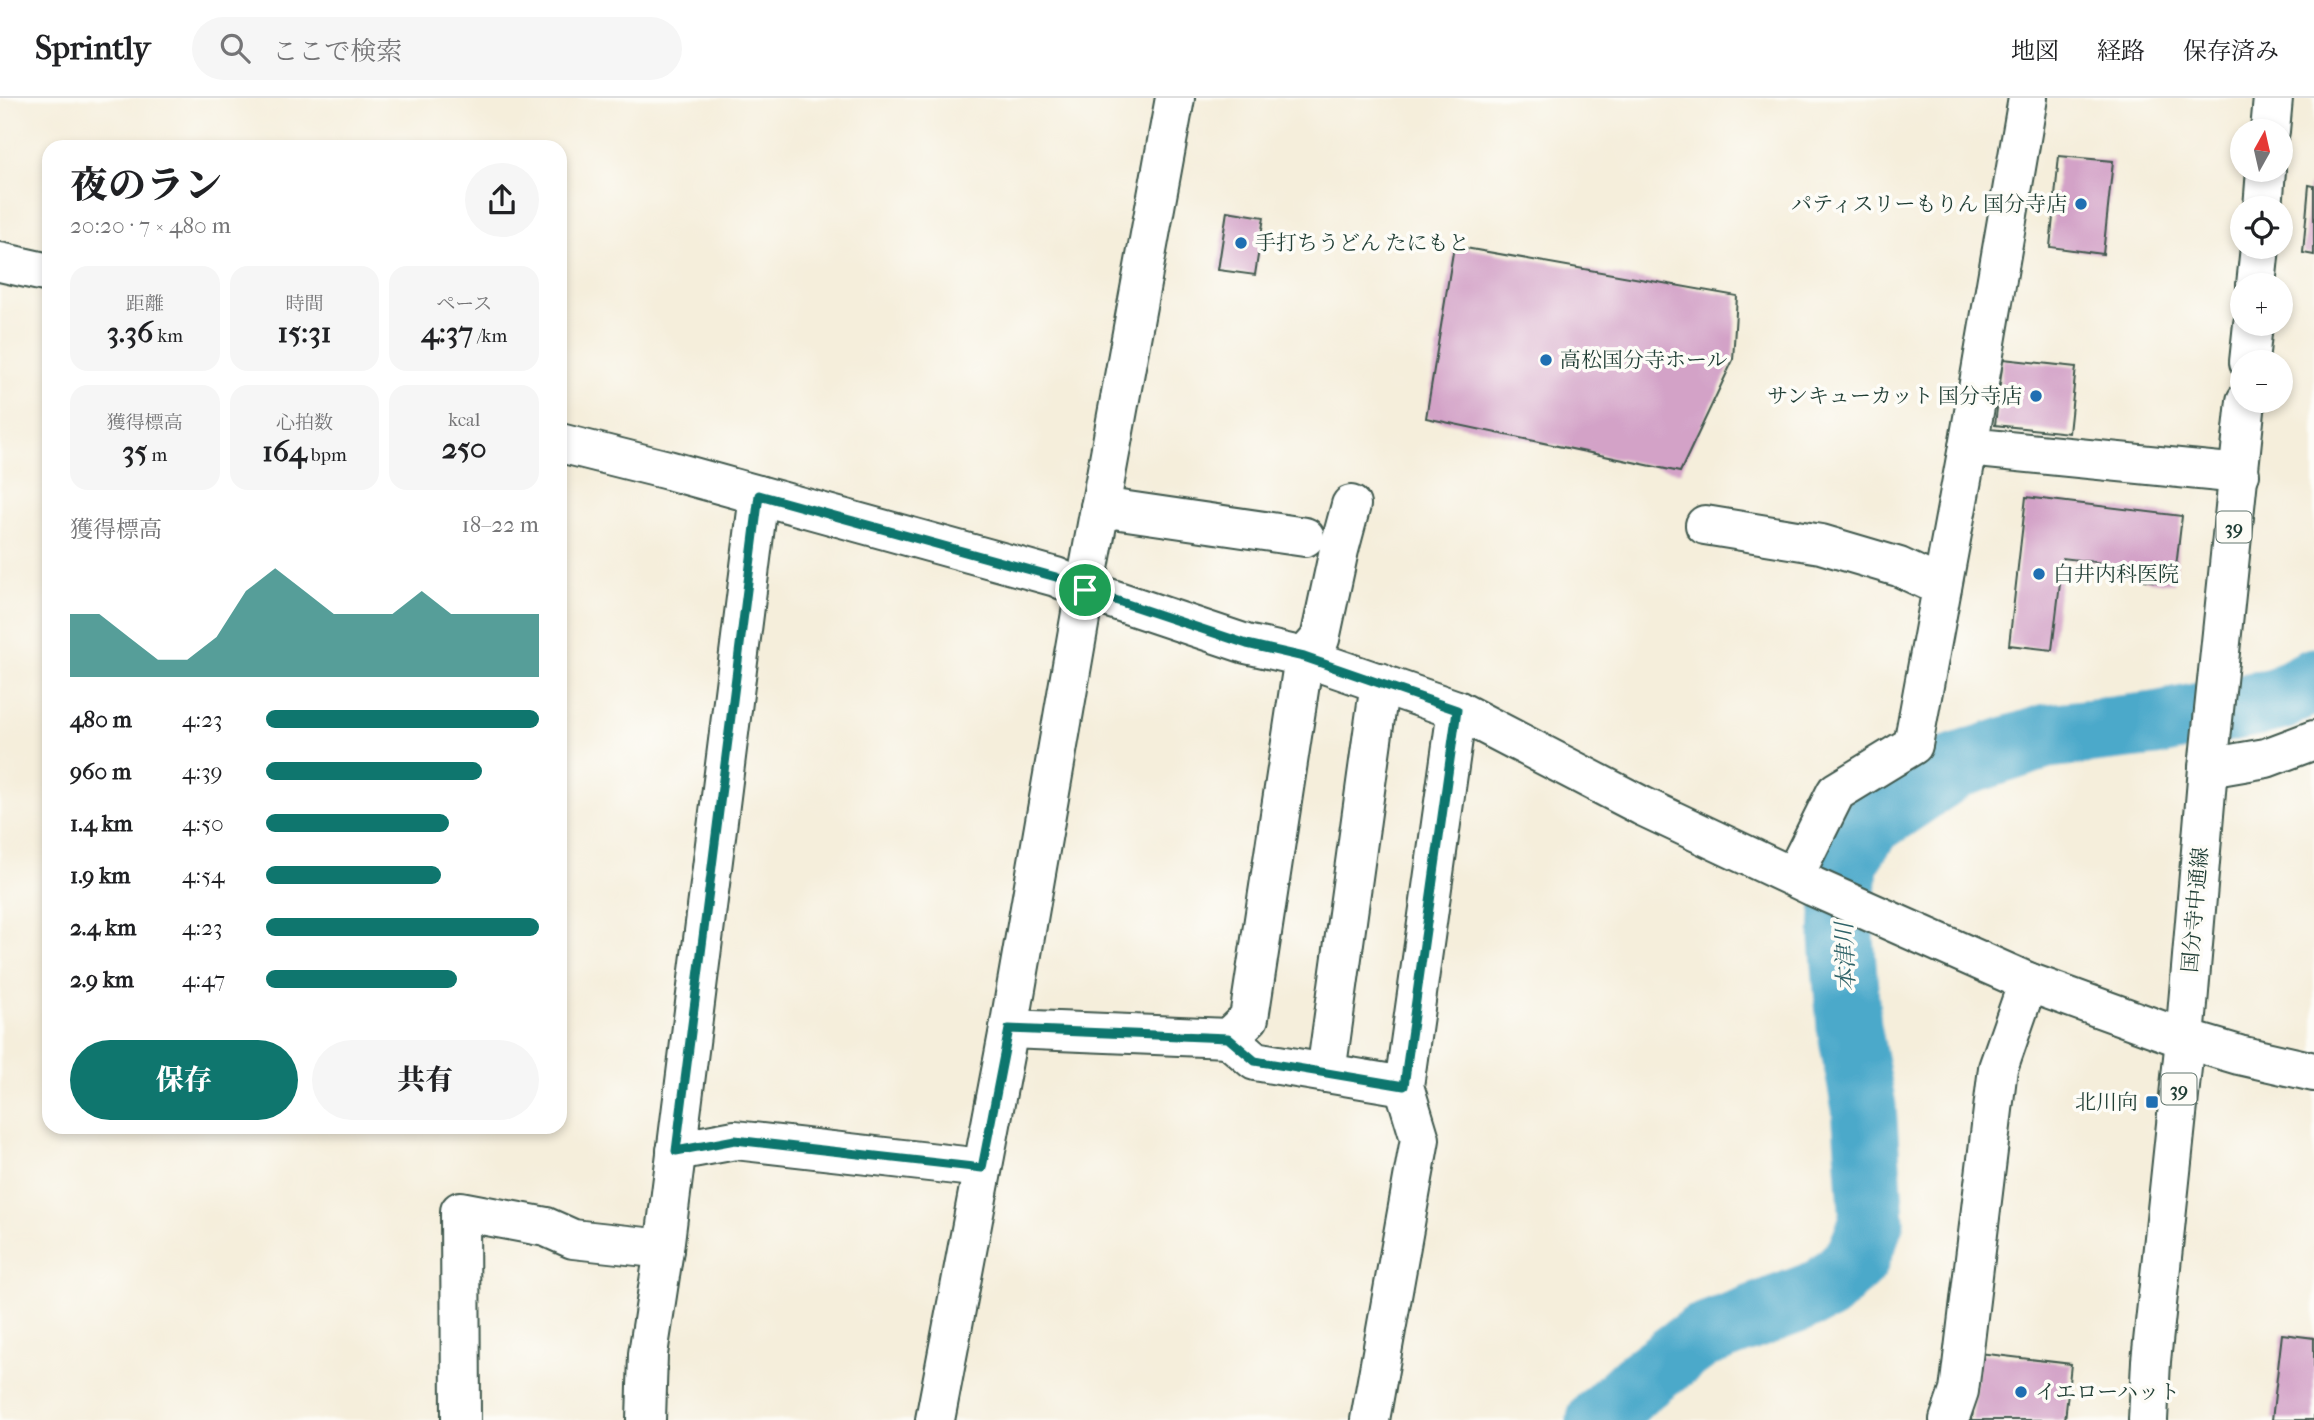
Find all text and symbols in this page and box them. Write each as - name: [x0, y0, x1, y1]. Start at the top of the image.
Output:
- search box: [192, 17, 682, 80]
- text: Sprintly: [35, 29, 150, 68]
- icon: search: [216, 29, 254, 67]
- text: ここで検索: [272, 36, 402, 67]
- text: 地図: [2011, 37, 2059, 65]
- text: 経路: [2097, 37, 2145, 65]
- text: 保存済み: [2183, 37, 2279, 65]
- north arrow: [2230, 119, 2292, 182]
- map controls: [2230, 119, 2293, 413]
- text: 夜のラン: [70, 163, 222, 208]
- button: share: [465, 163, 539, 237]
- place label: パティスリーもりん 国分寺店: [1791, 192, 2067, 216]
- marker: パティスリーもりん 国分寺店: [2073, 196, 2089, 212]
- button: locate: [2230, 196, 2293, 259]
- text: 20:20 · 7 × 480 m: [70, 212, 231, 239]
- place label: 手打ちうどん たにもと: [1255, 231, 1470, 255]
- marker: 手打ちうどん たにもと: [1233, 235, 1249, 251]
- button: +: [2230, 273, 2293, 336]
- text: 距離: [126, 293, 164, 315]
- text: 時間: [285, 293, 324, 315]
- text: ペース: [436, 293, 492, 315]
- text: 3.36: [107, 315, 153, 350]
- text: 15:31: [278, 315, 331, 350]
- text: 4:37: [421, 315, 473, 350]
- text: km: [153, 325, 183, 347]
- text: /km: [473, 325, 507, 347]
- place label: 高松国分寺ホール: [1560, 348, 1728, 372]
- button: −: [2230, 350, 2293, 413]
- marker: 高松国分寺ホール: [1538, 352, 1554, 368]
- place label: サンキューカット 国分寺店: [1767, 384, 2022, 408]
- marker: サンキューカット 国分寺店: [2028, 388, 2044, 404]
- text: kcal: [448, 409, 480, 431]
- text: 獲得標高: [107, 412, 183, 434]
- text: 心拍数: [276, 412, 333, 434]
- text: 250: [442, 431, 487, 466]
- text: 35: [122, 434, 148, 469]
- text: 164: [262, 434, 307, 469]
- text: m: [148, 444, 167, 466]
- text: bpm: [307, 444, 347, 466]
- text: 18–22 m: [461, 511, 539, 538]
- road number: 39: [2216, 512, 2252, 542]
- text: 獲得標高: [70, 516, 162, 543]
- pin: [1055, 560, 1115, 620]
- place label: 白井内科医院: [2053, 562, 2179, 586]
- marker: 白井内科医院: [2031, 566, 2047, 582]
- icon: arrive: [1066, 571, 1104, 609]
- text: 480 m: [70, 706, 132, 733]
- text: 4:23: [182, 706, 222, 733]
- text: 960 m: [70, 758, 131, 785]
- text: 4:39: [182, 758, 223, 785]
- text: 1.4 km: [70, 810, 133, 837]
- text: 4:50: [182, 810, 224, 837]
- street label: 国分寺中通線: [2178, 846, 2212, 974]
- text: 1.9 km: [70, 862, 130, 889]
- text: 4:54: [182, 862, 225, 889]
- text: 2.4 km: [70, 914, 136, 941]
- text: 4:23: [182, 914, 222, 941]
- water label: 本津川: [1831, 919, 1860, 992]
- text: 2.9 km: [70, 966, 134, 993]
- text: 4:47: [182, 966, 225, 993]
- button: 保存: [70, 1040, 298, 1120]
- button: 共有: [312, 1040, 539, 1120]
- road number: 39: [2162, 1074, 2196, 1105]
- place label: 北川向: [2075, 1090, 2138, 1114]
- marker: 北川向: [2144, 1094, 2160, 1110]
- place label: イエローハット: [2035, 1380, 2180, 1404]
- marker: イエローハット: [2013, 1384, 2029, 1400]

